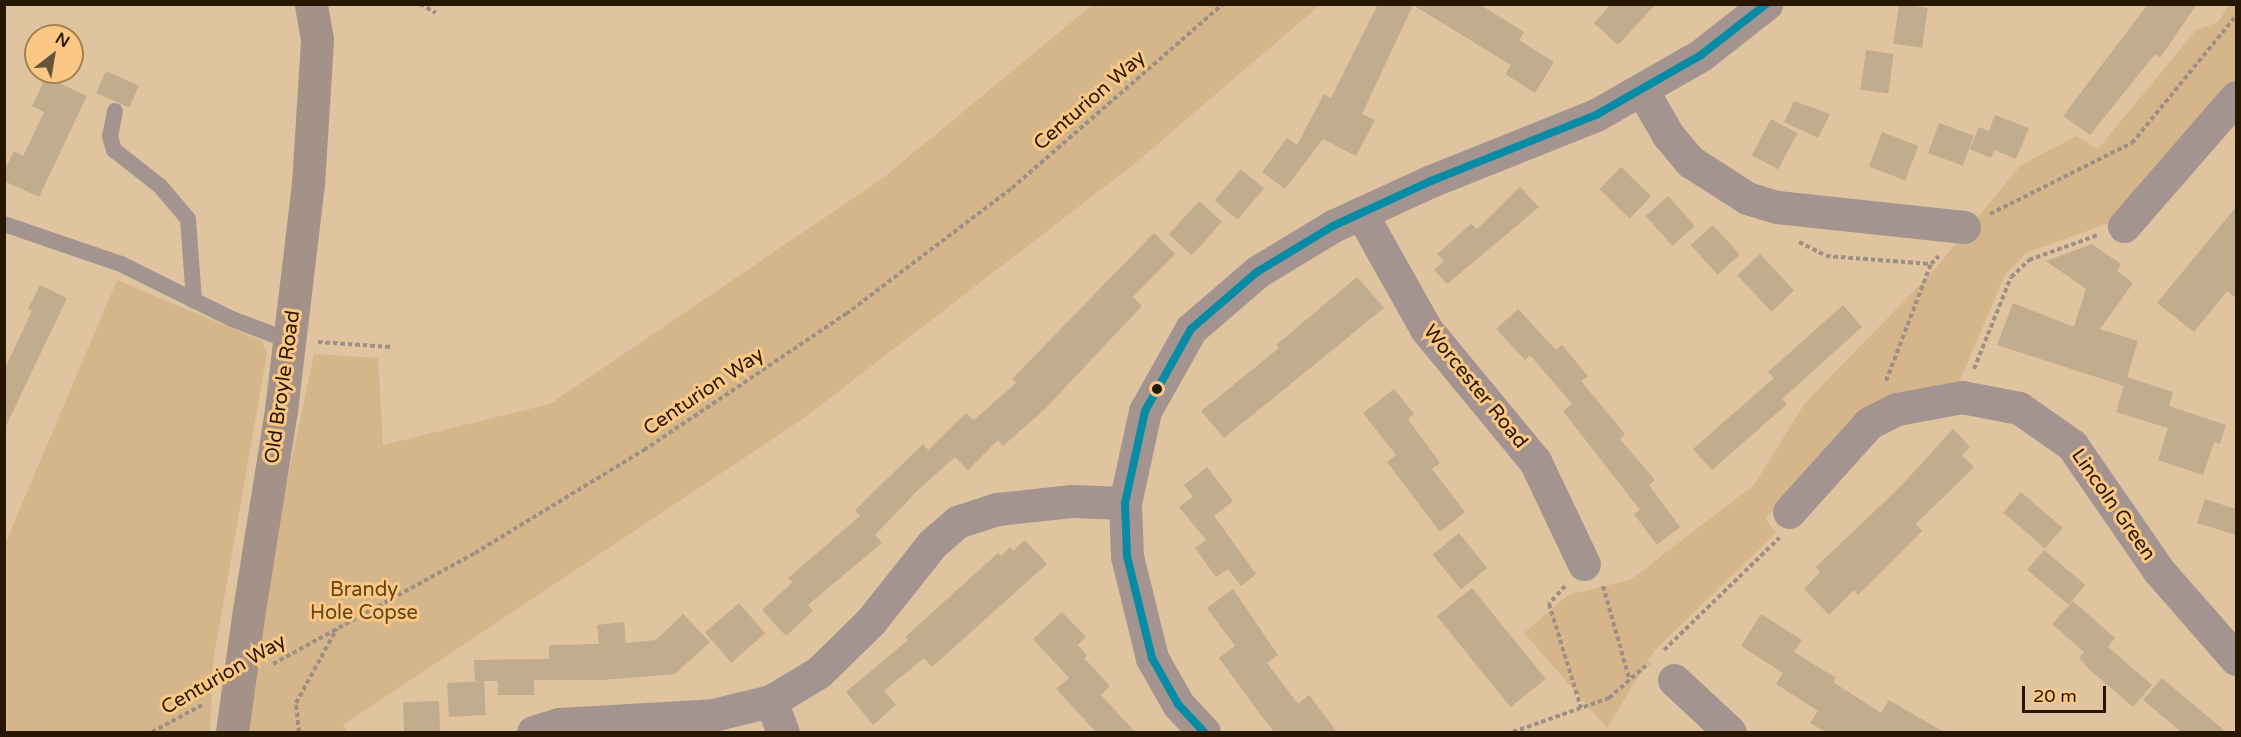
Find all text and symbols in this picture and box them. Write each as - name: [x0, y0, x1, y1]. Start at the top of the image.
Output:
- north arrow: [24, 24, 84, 84]
- text: N: [52, 28, 73, 52]
- street label: Centurion Way: [1029, 46, 1151, 156]
- street label: Old Broyle Road: [260, 309, 306, 465]
- street label: Worcester Road: [1418, 320, 1532, 454]
- street label: Centurion Way: [639, 343, 769, 441]
- unlabelled marker: [1151, 383, 1163, 395]
- street label: Lincoln Green: [2066, 444, 2160, 566]
- park label: Brandy Hole Copse: [310, 579, 418, 626]
- street label: Centurion Way: [157, 630, 291, 720]
- scale bar: [2025, 674, 2109, 712]
- text: 20 m: [2033, 685, 2077, 707]

